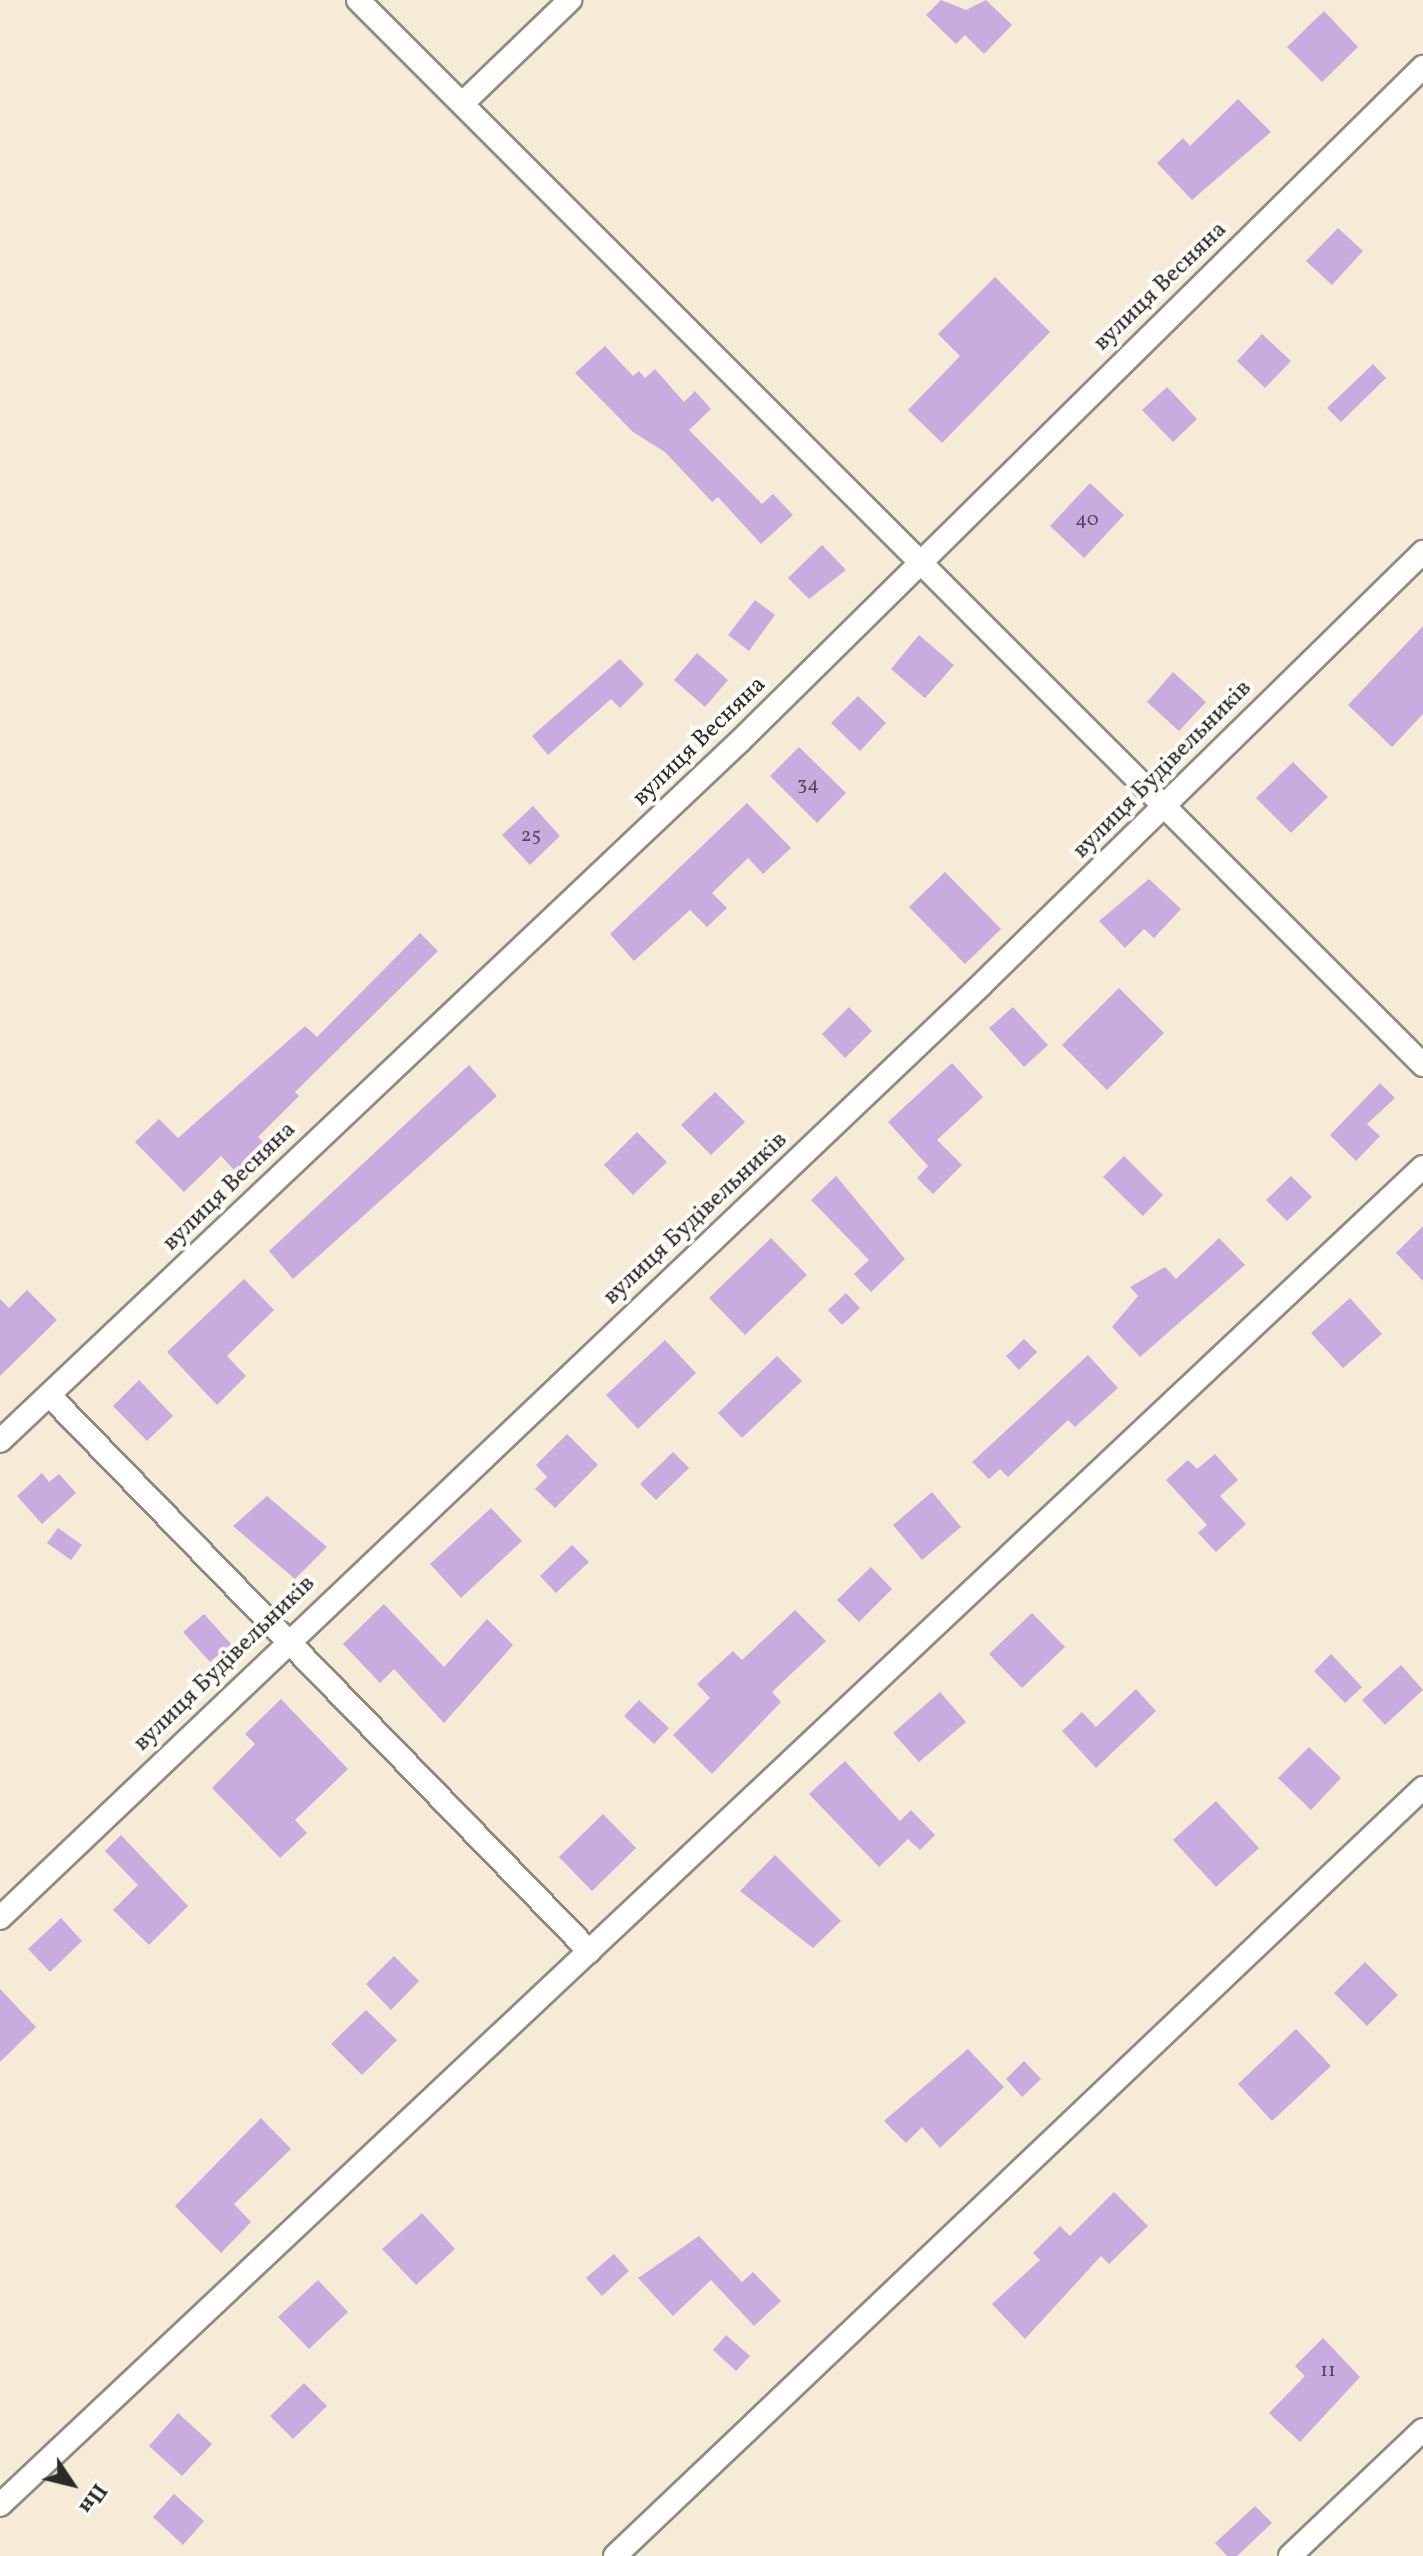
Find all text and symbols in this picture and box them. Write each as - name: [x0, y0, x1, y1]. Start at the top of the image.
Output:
- street label: вулиця Весняна: [1088, 216, 1234, 358]
- house number: 40: [1075, 508, 1099, 532]
- street label: вулиця Весняна: [627, 671, 773, 813]
- street label: вулиця Будівельників: [1068, 675, 1258, 865]
- house number: 34: [797, 773, 819, 797]
- house number: 25: [521, 824, 541, 848]
- street label: вулиця Весняна: [157, 1116, 303, 1258]
- street label: вулиця Будівельників: [598, 1126, 794, 1312]
- street label: вулиця Будівельників: [128, 1570, 322, 1758]
- house number: 11: [1320, 2359, 1336, 2383]
- north arrow: [32, 2444, 112, 2524]
- text: Пн: [70, 2476, 114, 2520]

